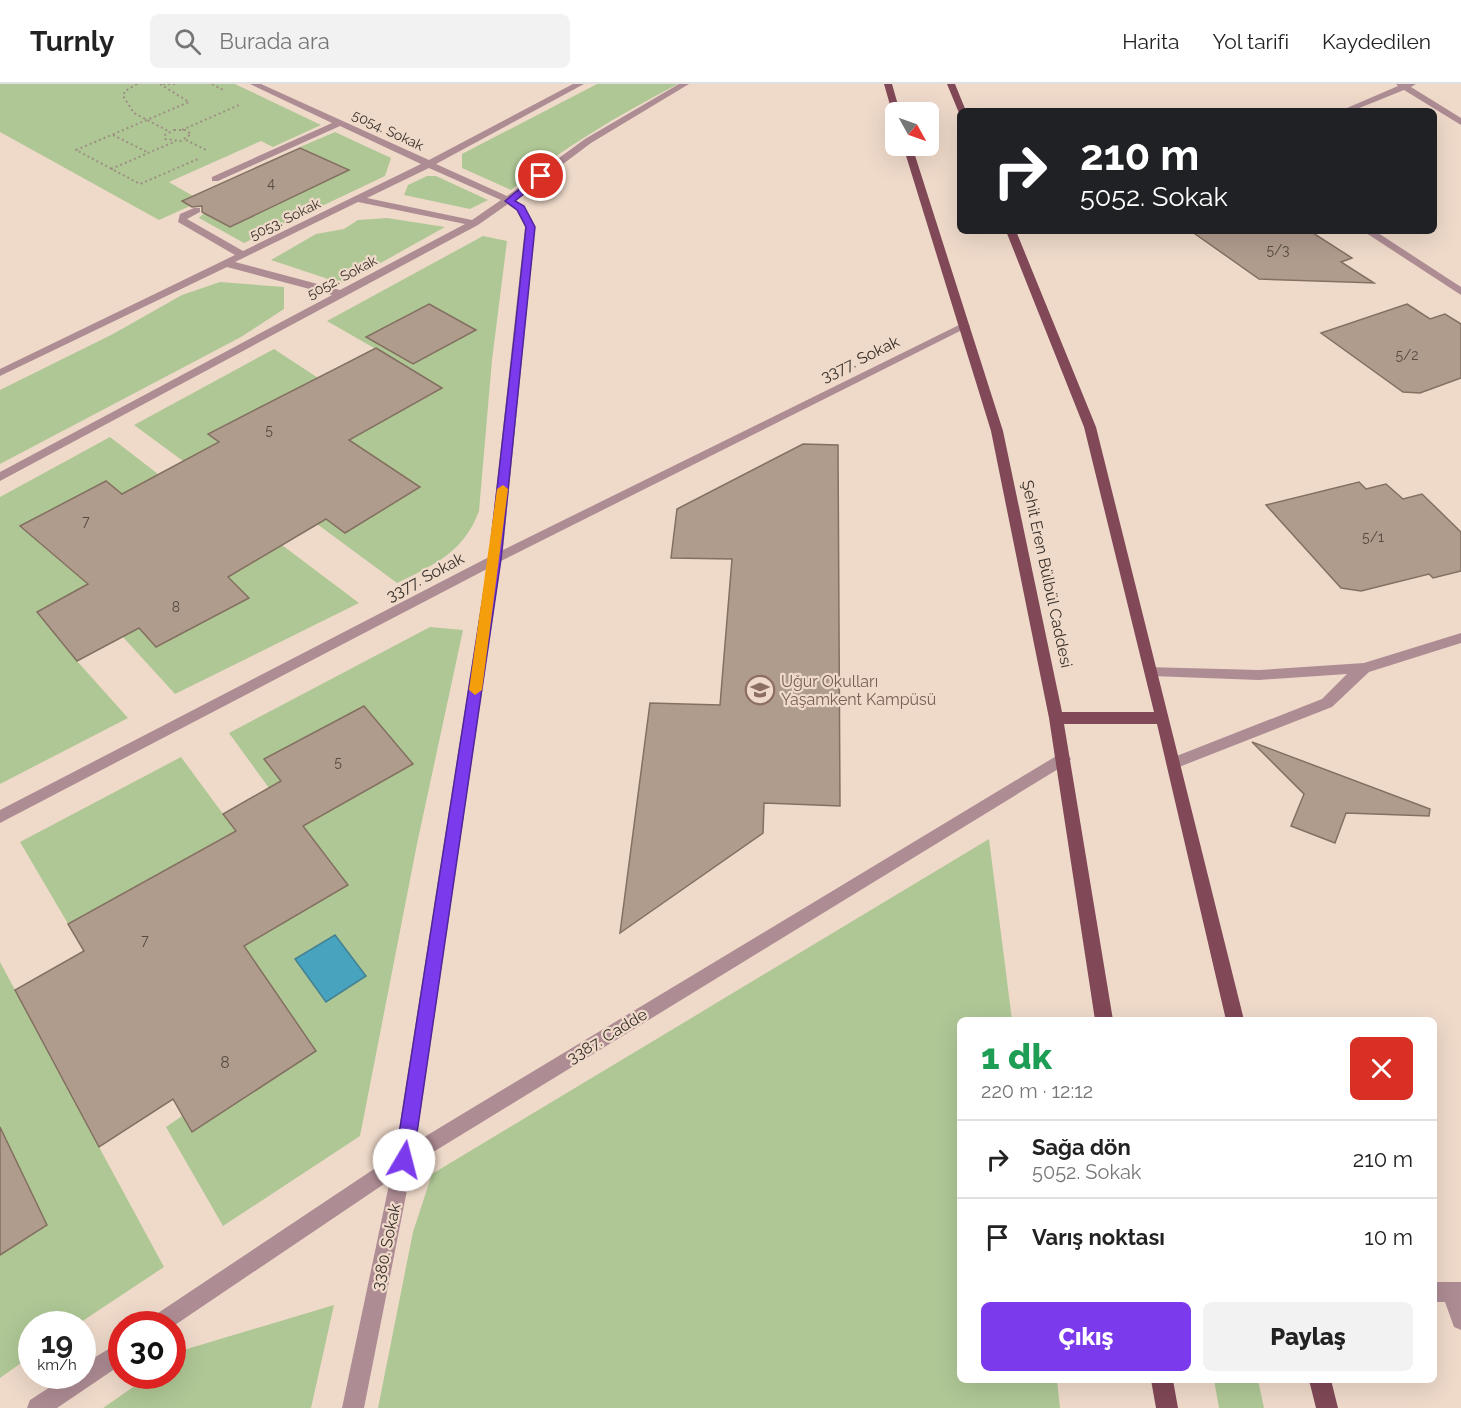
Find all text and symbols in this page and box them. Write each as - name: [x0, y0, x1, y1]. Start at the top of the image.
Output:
- search box: [150, 14, 570, 68]
- text: Turnly: [30, 25, 114, 58]
- icon: search: [171, 25, 204, 58]
- text: Burada ara: [219, 28, 330, 54]
- text: Harita: [1122, 29, 1179, 54]
- text: Yol tarifi: [1212, 29, 1289, 54]
- text: Kaydedilen: [1322, 29, 1431, 54]
- north arrow: [885, 102, 939, 156]
- map controls: [885, 102, 939, 156]
- street label: 5054. Sokak: [350, 106, 427, 154]
- text: 210 m: [1080, 131, 1199, 180]
- icon: right: [981, 132, 1059, 210]
- pin: [515, 150, 566, 201]
- icon: arrive: [524, 159, 557, 192]
- house number: 4: [267, 175, 275, 191]
- text: 5052. Sokak: [1080, 181, 1228, 212]
- street label: 5053. Sokak: [247, 195, 324, 243]
- house number: 5/3: [1266, 242, 1290, 258]
- street label: 5052. Sokak: [304, 252, 380, 302]
- street label: 3377. Sokak: [818, 332, 903, 386]
- house number: 5/2: [1395, 347, 1419, 363]
- house number: 5: [265, 422, 273, 438]
- street label: Şehit Eren Bülbül Caddesi: [1018, 478, 1076, 670]
- house number: 7: [82, 513, 90, 529]
- house number: 5/1: [1362, 529, 1384, 545]
- street label: 3377. Sokak: [383, 548, 467, 605]
- house number: 8: [172, 599, 180, 615]
- place label: Uğur Okulları Yaşamkent Kampüsü: [781, 672, 936, 709]
- school or university icon: Uğur Okulları Yaşamkent Kampüsü: [744, 674, 776, 706]
- house number: 5: [334, 754, 342, 770]
- house number: 7: [141, 932, 149, 948]
- street label: 3387. Cadde: [563, 1005, 651, 1067]
- text: 1 dk: [981, 1035, 1052, 1077]
- button: close: [1350, 1037, 1413, 1100]
- house number: 8: [220, 1053, 230, 1072]
- text: 220 m · 12:12: [981, 1079, 1093, 1103]
- position arrow: [372, 1128, 436, 1192]
- text: Sağa dön: [1032, 1134, 1131, 1160]
- icon: right: [981, 1143, 1014, 1176]
- text: 210 m: [1353, 1146, 1413, 1172]
- text: 5052. Sokak: [1032, 1160, 1141, 1184]
- street label: 3380. Sokak: [368, 1201, 405, 1292]
- icon: arrive: [981, 1221, 1014, 1254]
- text: Varış noktası: [1032, 1224, 1165, 1250]
- text: 10 m: [1364, 1224, 1413, 1250]
- button: Çıkış: [981, 1302, 1191, 1371]
- button: Paylaş: [1203, 1302, 1413, 1371]
- speed limit sign: 30: [108, 1311, 186, 1389]
- text: 19: [41, 1325, 73, 1360]
- text: km/h: [37, 1356, 77, 1374]

